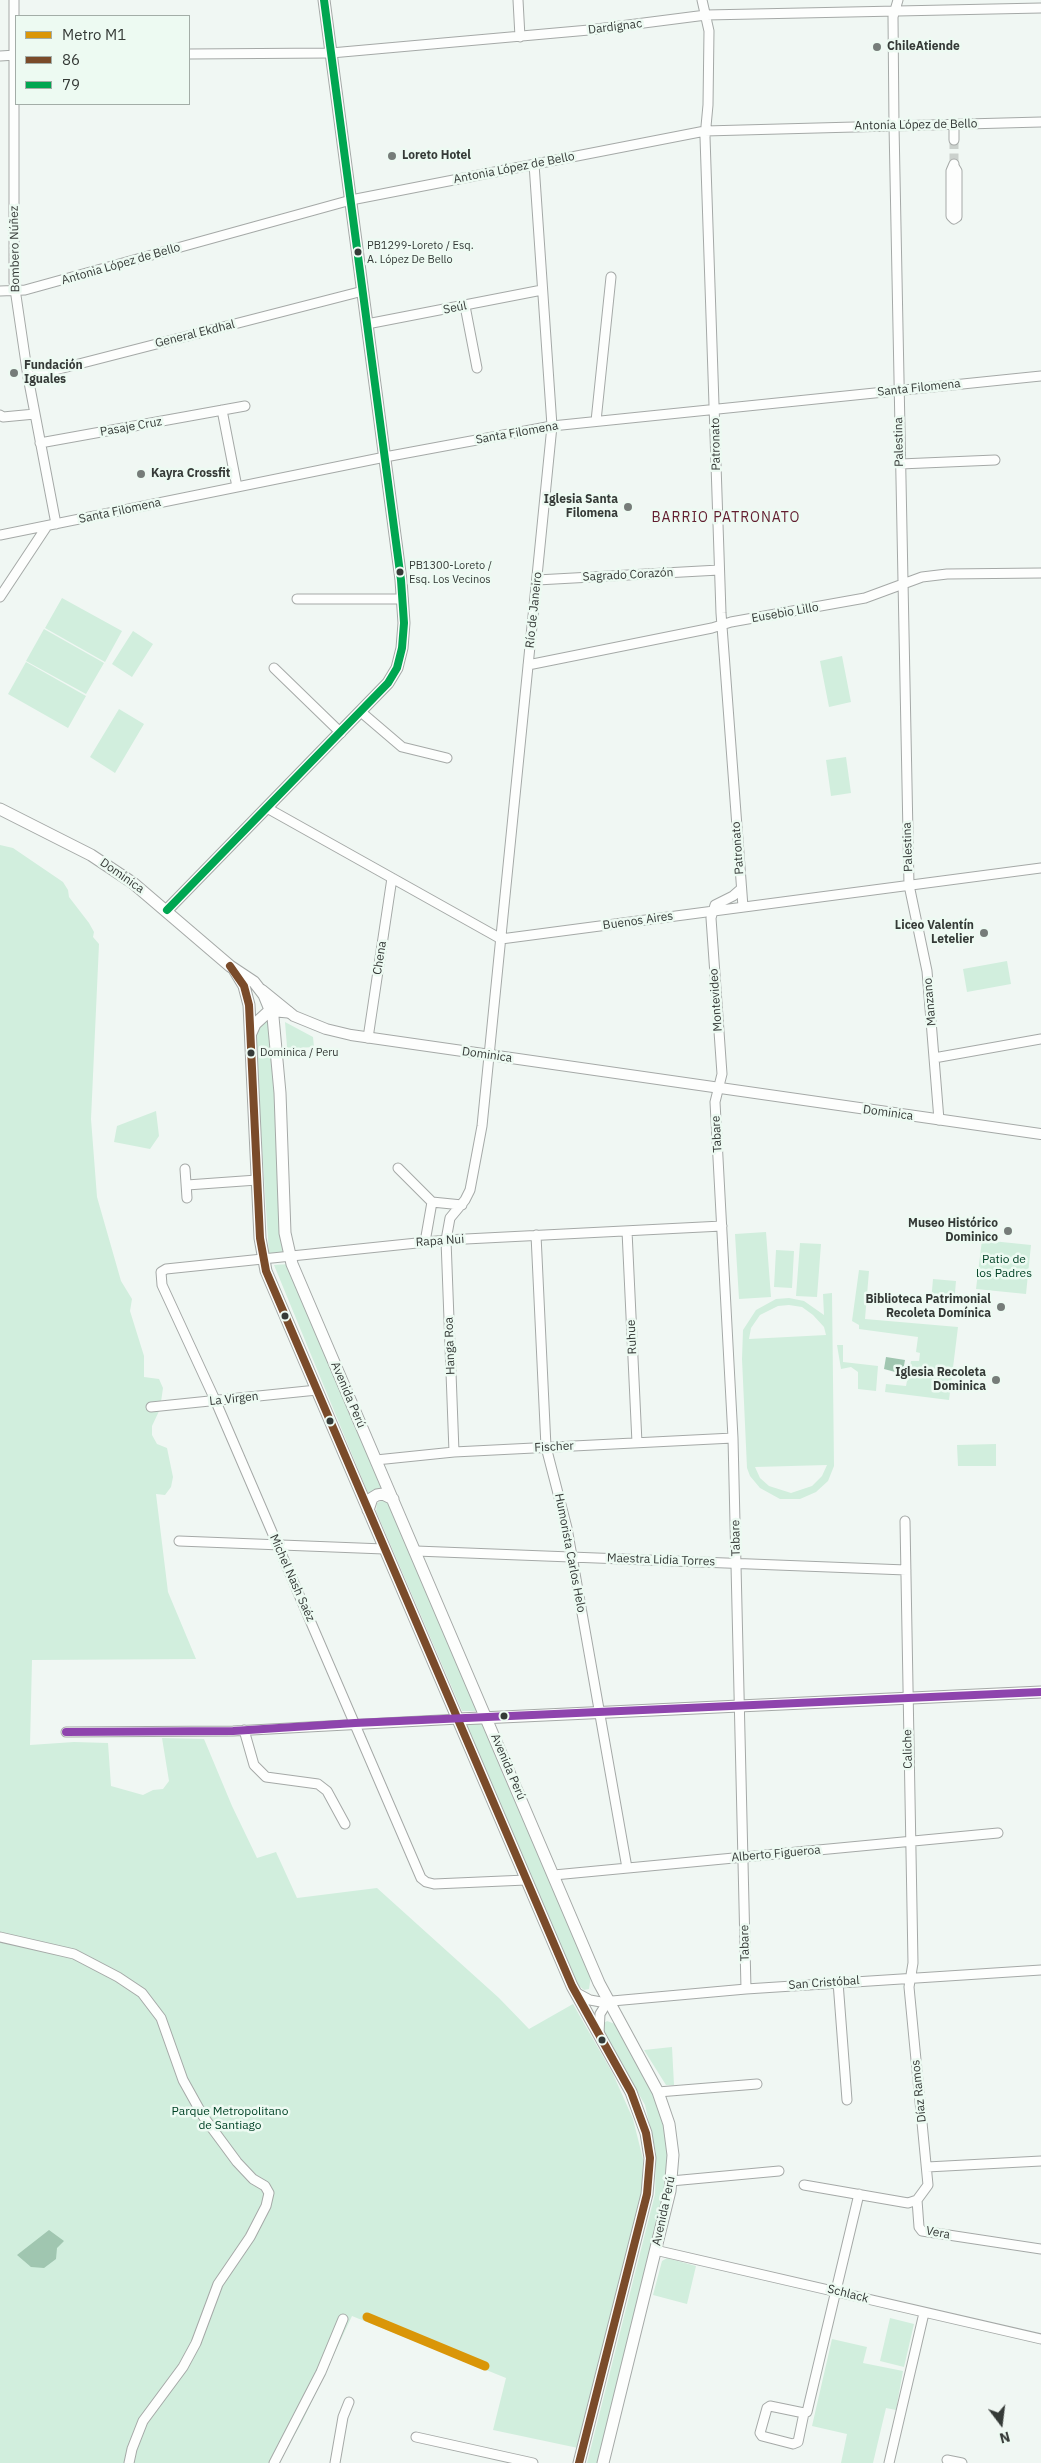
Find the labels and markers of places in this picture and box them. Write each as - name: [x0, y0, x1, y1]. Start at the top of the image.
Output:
- place label: ChileAtiende: [887, 40, 960, 54]
- marker: ChileAtiende: [871, 41, 883, 53]
- place label: Loreto Hotel: [402, 149, 471, 163]
- marker: Loreto Hotel: [386, 150, 398, 162]
- place label: PB1299-Loreto / Esq. A. López De Bello: [367, 239, 474, 265]
- marker: PB1299-Loreto / Esq. A. López De Bello: [353, 247, 363, 257]
- place label: Fundación Iguales: [24, 359, 83, 387]
- marker: Fundación Iguales: [8, 367, 20, 379]
- place label: Kayra Crossfit: [151, 467, 230, 481]
- marker: Kayra Crossfit: [135, 468, 147, 480]
- place label: Iglesia Santa Filomena: [544, 493, 618, 521]
- marker: Iglesia Santa Filomena: [622, 501, 634, 513]
- place label: PB1300-Loreto / Esq. Los Vecinos: [409, 559, 492, 585]
- marker: PB1300-Loreto / Esq. Los Vecinos: [395, 567, 405, 577]
- place label: Liceo Valentín Letelier: [895, 919, 974, 947]
- marker: Liceo Valentín Letelier: [978, 927, 990, 939]
- place label: Dominica / Peru: [260, 1046, 338, 1060]
- marker: Dominica / Peru: [246, 1048, 256, 1058]
- place label: Museo Histórico Dominico: [908, 1217, 998, 1245]
- marker: Museo Histórico Dominico: [1002, 1225, 1014, 1237]
- place label: Biblioteca Patrimonial Recoleta Domínica: [865, 1293, 991, 1321]
- marker: Biblioteca Patrimonial Recoleta Domínica: [995, 1301, 1007, 1313]
- unlabelled marker: [280, 1311, 290, 1321]
- place label: Iglesia Recoleta Dominica: [895, 1366, 986, 1394]
- marker: Iglesia Recoleta Dominica: [990, 1374, 1002, 1386]
- unlabelled marker: [325, 1416, 335, 1426]
- unlabelled marker: [499, 1711, 509, 1721]
- unlabelled marker: [597, 2035, 607, 2045]

